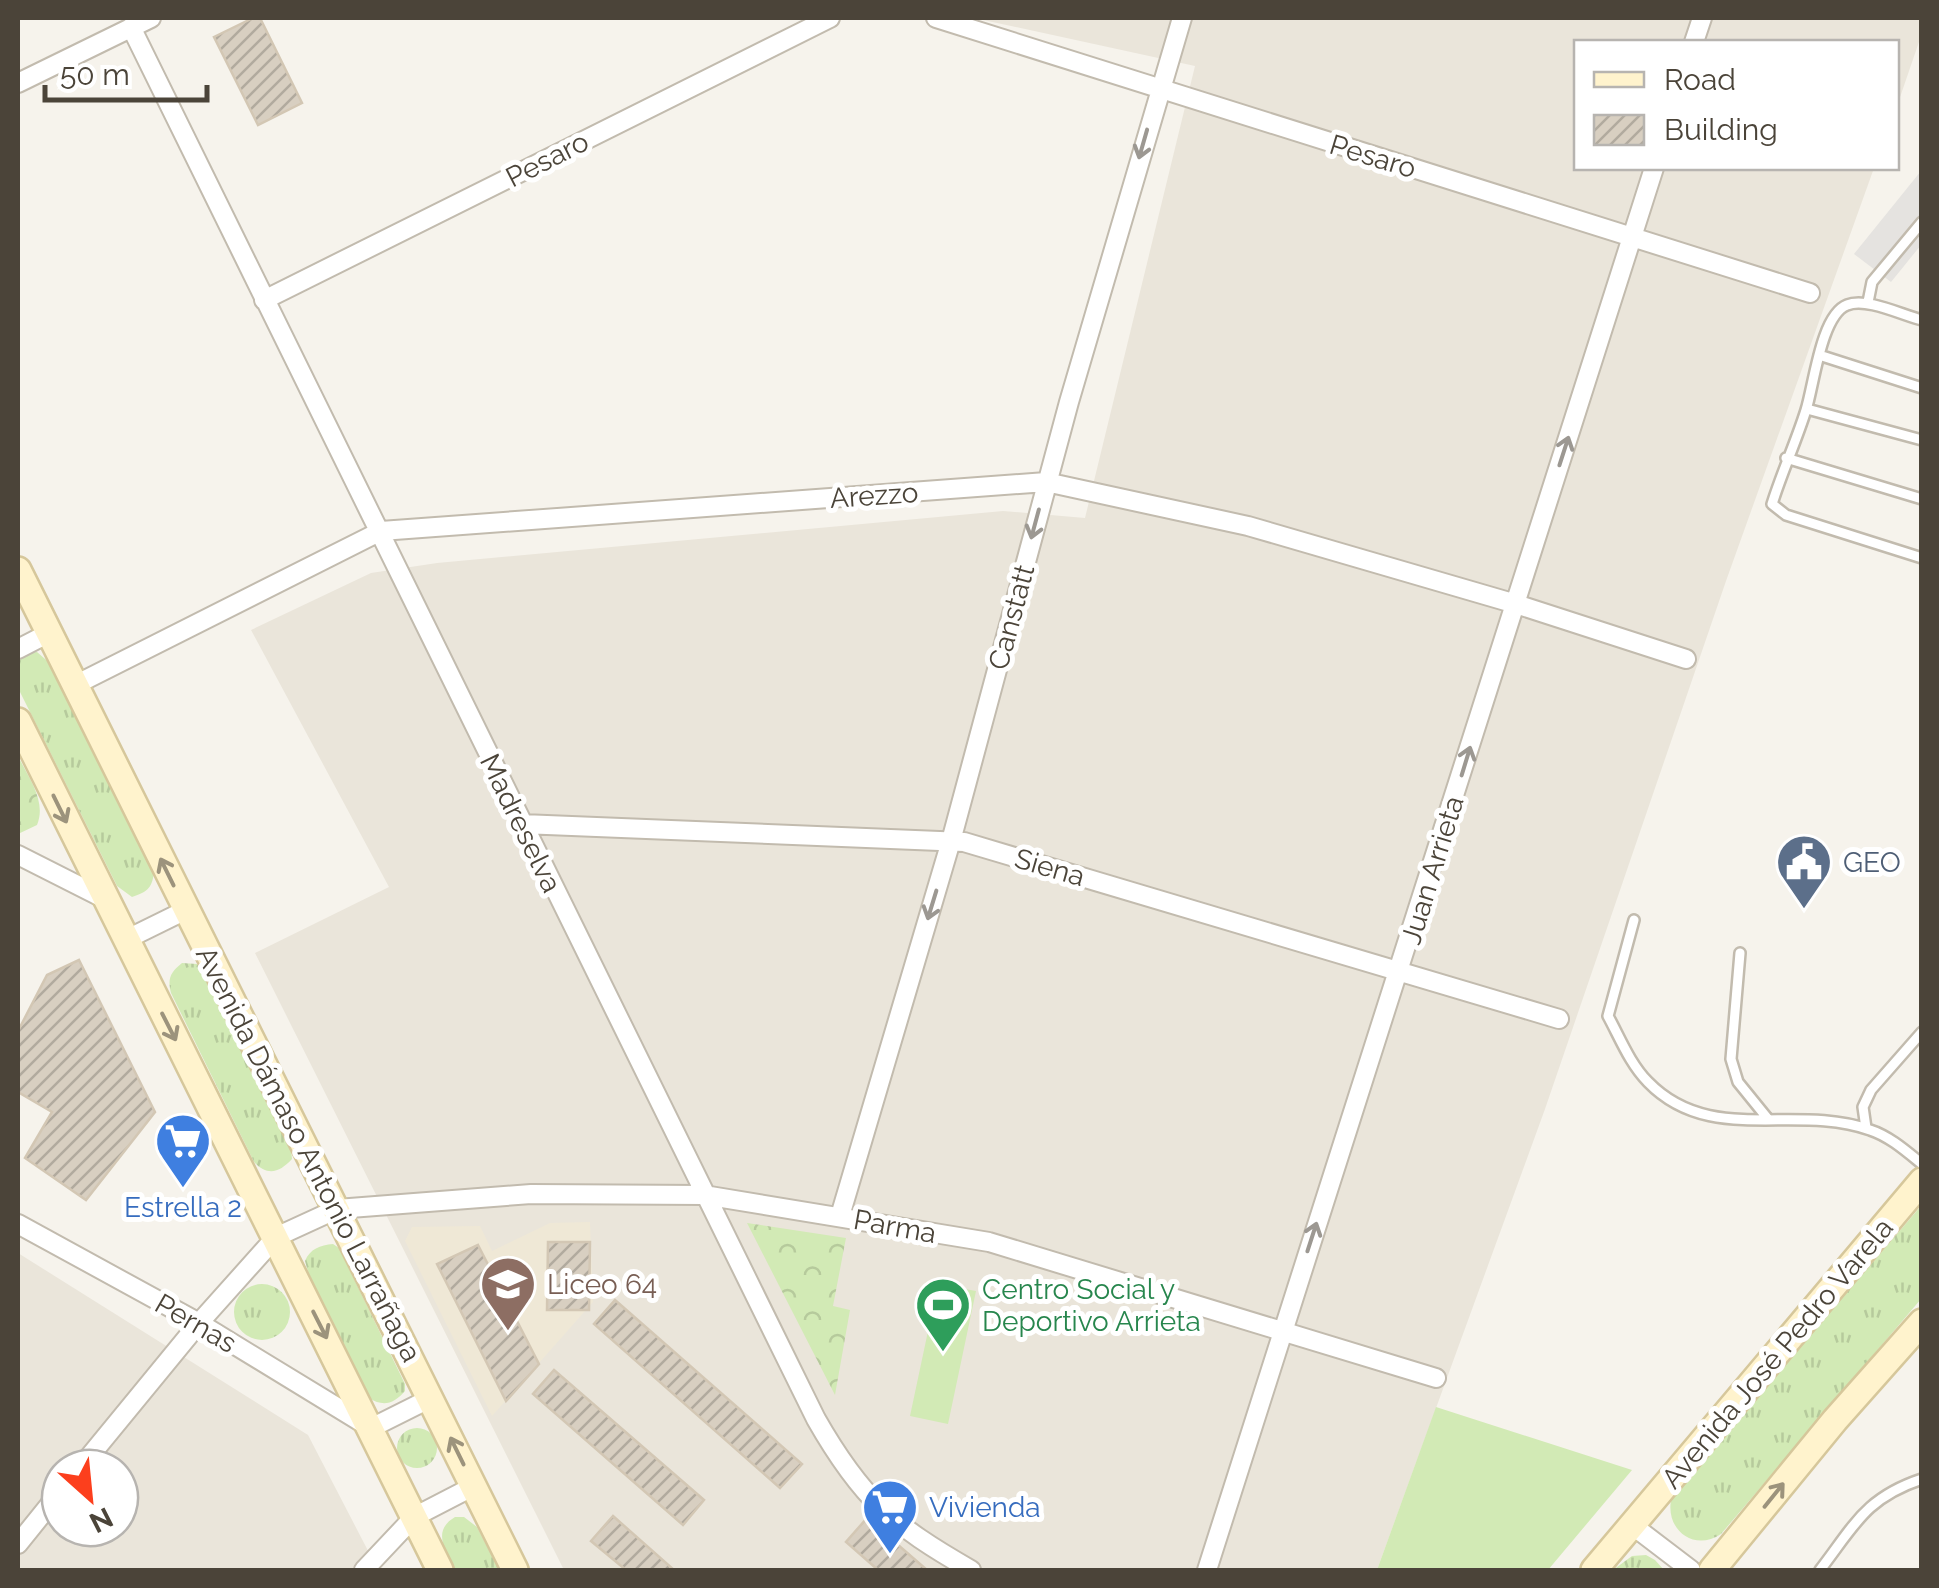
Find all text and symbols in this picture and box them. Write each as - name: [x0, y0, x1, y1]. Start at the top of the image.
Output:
- scale bar: [45, 40, 208, 102]
- legend: [1574, 40, 1899, 170]
- text: 50 m: [60, 57, 130, 92]
- text: Road: [1664, 62, 1736, 97]
- text: Building: [1664, 112, 1778, 147]
- street label: Pesaro: [500, 125, 594, 194]
- one-way arrow: [1133, 128, 1151, 159]
- street label: Pesaro: [1326, 128, 1420, 185]
- one-way arrow: [1556, 436, 1574, 468]
- street label: Arezzo: [829, 476, 919, 515]
- one-way arrow: [1025, 508, 1044, 539]
- street label: Canstatt: [982, 560, 1042, 673]
- one-way arrow: [1458, 746, 1476, 778]
- street label: Madreselva: [473, 749, 568, 898]
- street label: Juan Arrieta: [1394, 792, 1471, 948]
- one-way arrow: [52, 793, 71, 823]
- public building icon: GEO: [1774, 832, 1834, 911]
- street label: Siena: [1011, 842, 1089, 893]
- place label: GEO: [1843, 846, 1901, 879]
- one-way arrow: [157, 857, 176, 887]
- one-way arrow: [922, 889, 940, 921]
- street label: Avenida Dámaso Antonio Larrañaga: [189, 941, 428, 1367]
- one-way arrow: [160, 1011, 179, 1041]
- supermarket icon: Estrella 2: [153, 1111, 213, 1190]
- place label: Estrella 2: [124, 1191, 242, 1224]
- street label: Parma: [851, 1203, 939, 1250]
- street label: Avenida José Pedro Varela: [1655, 1212, 1900, 1495]
- one-way arrow: [1304, 1222, 1322, 1253]
- school or university icon: Liceo 64: [478, 1254, 538, 1333]
- place label: Liceo 64: [547, 1268, 657, 1301]
- place label: Centro Social y Deportivo Arrieta: [982, 1273, 1201, 1338]
- sports icon: Centro Social y Deportivo Arrieta: [913, 1275, 973, 1354]
- street label: Pernas: [149, 1287, 242, 1360]
- one-way arrow: [311, 1309, 330, 1339]
- one-way arrow: [447, 1437, 466, 1467]
- north arrow: [40, 1448, 140, 1548]
- supermarket icon: Vivienda: [860, 1477, 920, 1556]
- one-way arrow: [1763, 1483, 1785, 1509]
- place label: Vivienda: [929, 1491, 1041, 1524]
- text: N: [84, 1500, 118, 1539]

